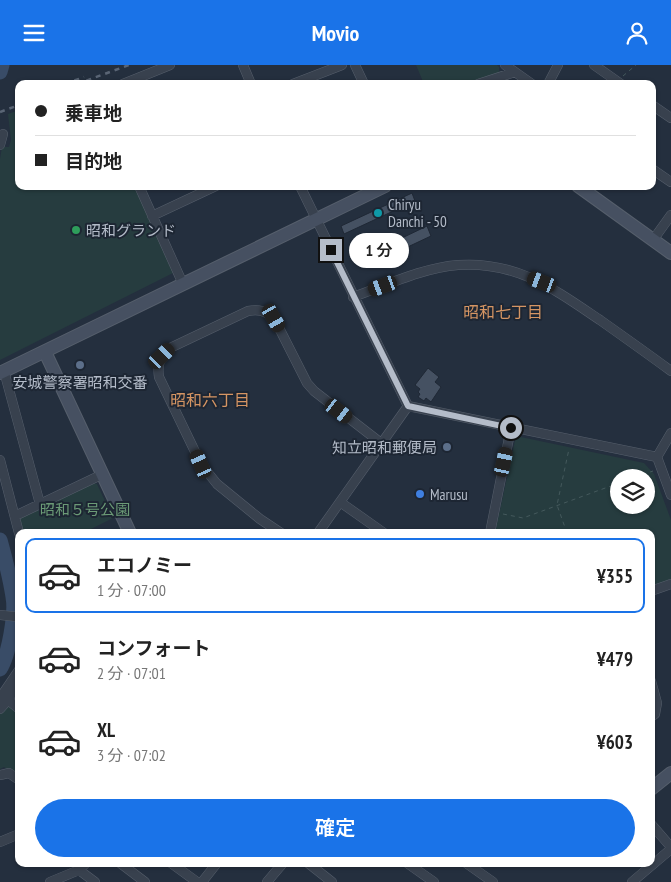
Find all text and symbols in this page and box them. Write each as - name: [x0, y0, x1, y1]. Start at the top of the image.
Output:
- icon: menu: [20, 19, 48, 47]
- text: Movio: [312, 19, 359, 47]
- icon: person: [623, 19, 651, 47]
- text: 乗車地: [65, 101, 122, 125]
- text: 目的地: [65, 149, 122, 173]
- place label: Chiryu Danchi - 50: [388, 195, 447, 231]
- marker: Chiryu Danchi - 50: [372, 207, 384, 219]
- place label: 昭和グランド: [86, 221, 176, 240]
- marker: 昭和グランド: [70, 224, 82, 236]
- callout: 1 分: [348, 233, 408, 267]
- route end: [320, 239, 342, 261]
- text: 1 分: [366, 240, 392, 260]
- car: [525, 270, 558, 294]
- car: [366, 274, 399, 298]
- car: [260, 301, 287, 335]
- district label: 昭和七丁目: [463, 302, 543, 322]
- car: [145, 340, 178, 372]
- marker: 安城警察署昭和交番: [74, 359, 86, 371]
- place label: 安城警察署昭和交番: [12, 373, 148, 392]
- district label: 昭和六丁目: [170, 390, 250, 410]
- car: [322, 396, 355, 426]
- route start: [500, 417, 522, 439]
- place label: 知立昭和郵便局: [332, 438, 437, 457]
- marker: 知立昭和郵便局: [441, 441, 453, 453]
- car: [493, 446, 514, 478]
- car: [188, 447, 213, 481]
- map controls: [610, 469, 655, 514]
- button: layers: [610, 469, 655, 514]
- place label: Marusu: [430, 485, 468, 504]
- marker: Marusu: [414, 488, 426, 500]
- park label: 昭和５号公園: [40, 500, 130, 519]
- icon: car: [37, 553, 82, 598]
- text: エコノミー: [97, 553, 192, 577]
- text: ¥355: [597, 564, 633, 588]
- text: 1 分 · 07:00: [97, 580, 166, 600]
- icon: car: [37, 636, 82, 681]
- text: コンフォート: [97, 636, 210, 660]
- text: ¥479: [597, 647, 633, 671]
- text: 2 分 · 07:01: [97, 663, 166, 683]
- text: XL: [97, 718, 115, 742]
- icon: car: [37, 719, 82, 764]
- text: ¥603: [597, 730, 633, 754]
- text: 3 分 · 07:02: [97, 745, 166, 765]
- button: 確定: [35, 799, 635, 857]

